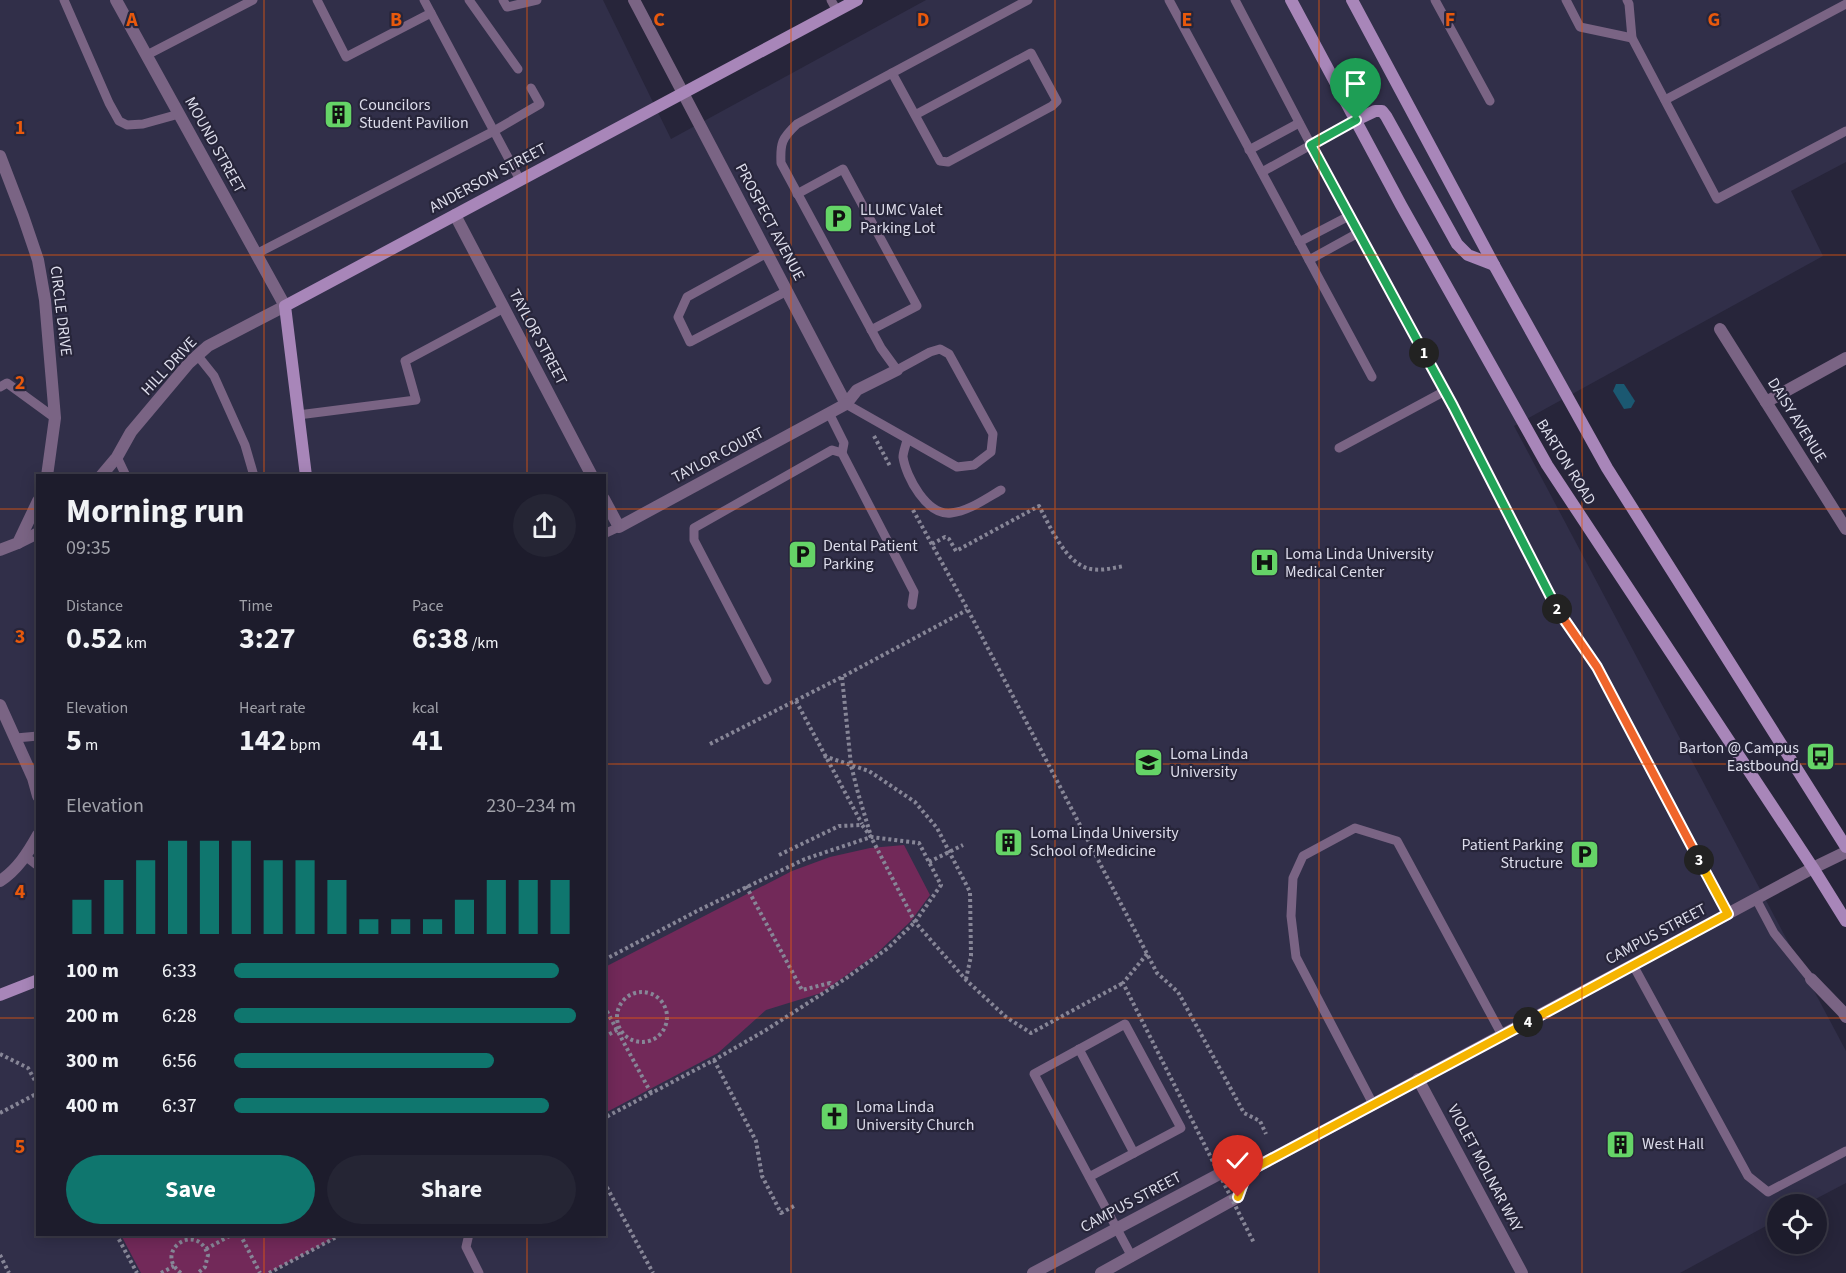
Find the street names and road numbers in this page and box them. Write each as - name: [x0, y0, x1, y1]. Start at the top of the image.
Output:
- street label: MOUND STREET: [179, 93, 251, 198]
- street label: ANDERSON STREET: [425, 138, 551, 218]
- street label: PROSPECT AVENUE: [730, 160, 810, 284]
- street label: CIRCLE DRIVE: [45, 265, 77, 357]
- street label: TAYLOR STREET: [503, 285, 573, 389]
- street label: HILL DRIVE: [136, 332, 202, 400]
- street label: DAISY AVENUE: [1762, 373, 1832, 467]
- street label: BARTON ROAD: [1531, 415, 1601, 509]
- street label: TAYLOR COURT: [668, 421, 768, 489]
- street label: CAMPUS STREET: [1601, 898, 1711, 970]
- street label: VIOLET MOLNAR WAY: [1442, 1101, 1528, 1236]
- street label: CAMPUS STREET: [1076, 1166, 1186, 1238]

